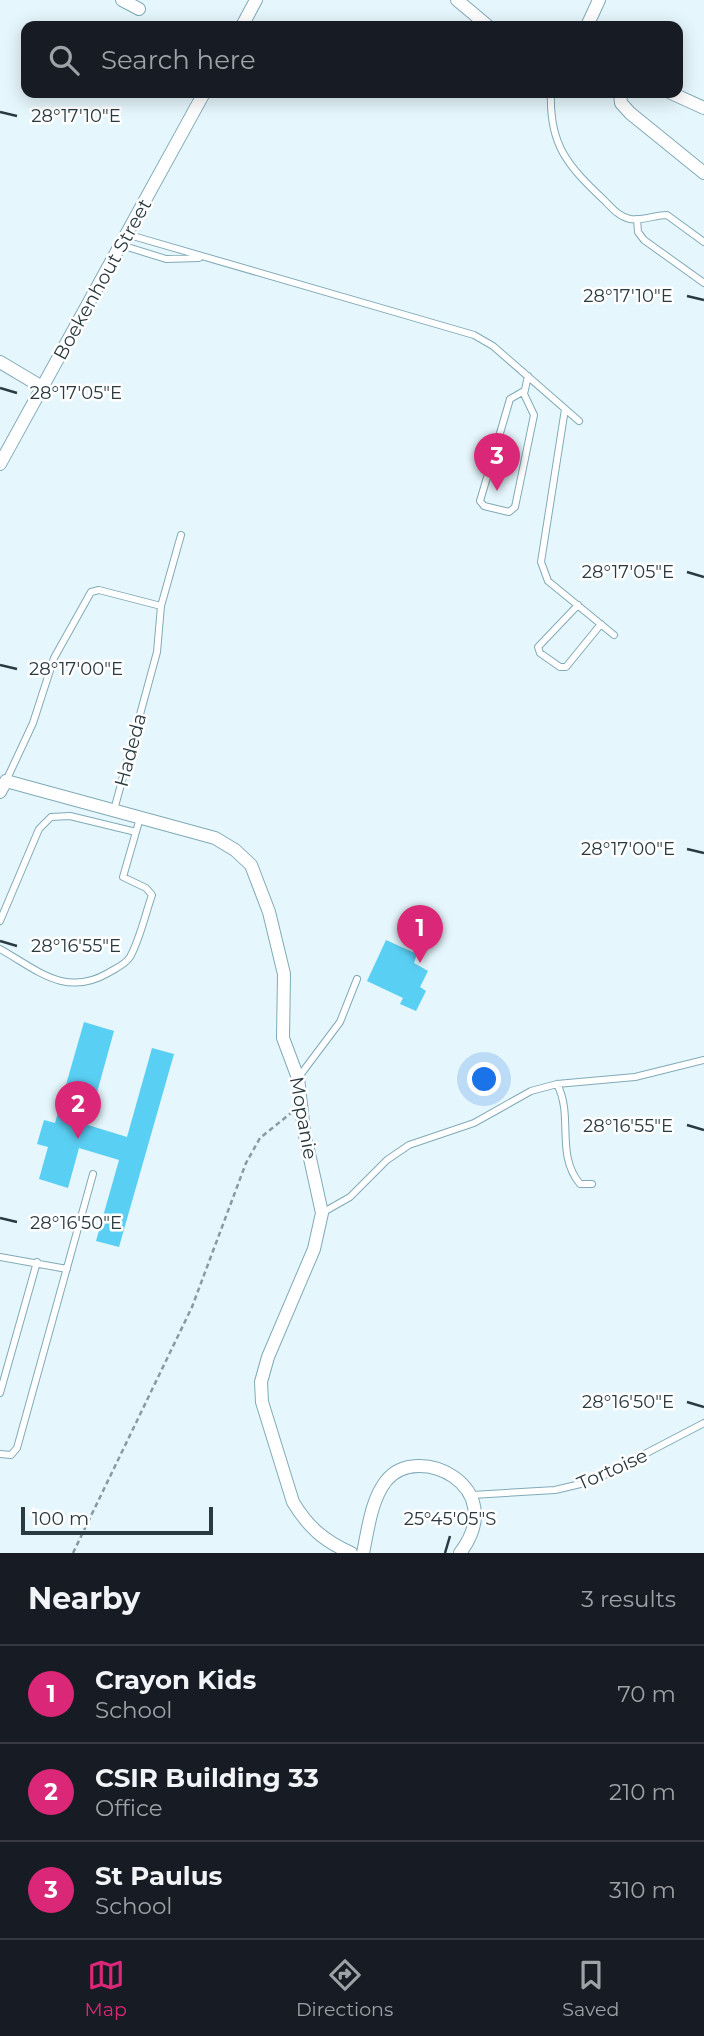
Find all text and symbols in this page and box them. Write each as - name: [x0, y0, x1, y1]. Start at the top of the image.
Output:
- search box: [21, 21, 683, 98]
- icon: search: [45, 41, 83, 79]
- text: Search here: [101, 44, 256, 76]
- text: 28°17'10"E: [31, 105, 121, 127]
- street label: Boekenhout Street: [49, 194, 156, 364]
- text: 28°17'10"E: [583, 285, 673, 307]
- text: 28°17'05"E: [30, 382, 122, 404]
- pin: 3: [474, 433, 520, 491]
- text: 28°17'05"E: [582, 561, 674, 583]
- text: 28°17'00"E: [29, 658, 123, 680]
- street label: Hadeda: [110, 711, 151, 789]
- text: 28°17'00"E: [581, 838, 675, 860]
- pin: 1: [397, 905, 443, 963]
- text: 28°16'55"E: [31, 935, 121, 957]
- your location: [467, 1062, 501, 1096]
- street label: Mopanie: [285, 1075, 322, 1161]
- pin: 2: [55, 1081, 101, 1139]
- text: 28°16'55"E: [583, 1115, 673, 1137]
- text: 28°16'50"E: [30, 1212, 122, 1234]
- text: 28°16'50"E: [582, 1391, 674, 1413]
- street label: Tortoise: [573, 1444, 651, 1495]
- scale bar: [21, 1504, 214, 1536]
- text: 100 m: [32, 1507, 89, 1530]
- text: 25°45'05"S: [404, 1508, 496, 1530]
- text: Nearby: [28, 1580, 140, 1617]
- text: 3 results: [581, 1585, 676, 1613]
- text: Crayon Kids: [95, 1664, 256, 1696]
- text: 1: [46, 1680, 56, 1708]
- text: 70 m: [617, 1680, 676, 1708]
- text: School: [95, 1696, 173, 1724]
- text: CSIR Building 33: [95, 1762, 319, 1794]
- text: 2: [44, 1778, 58, 1806]
- text: 210 m: [609, 1778, 676, 1806]
- text: Office: [95, 1794, 163, 1822]
- text: St Paulus: [95, 1860, 222, 1892]
- text: 3: [44, 1876, 58, 1904]
- text: 310 m: [609, 1876, 676, 1904]
- text: School: [95, 1892, 173, 1920]
- tab: Map: [85, 1956, 127, 2021]
- tab: Directions: [296, 1956, 393, 2021]
- tab: Saved: [562, 1956, 619, 2021]

